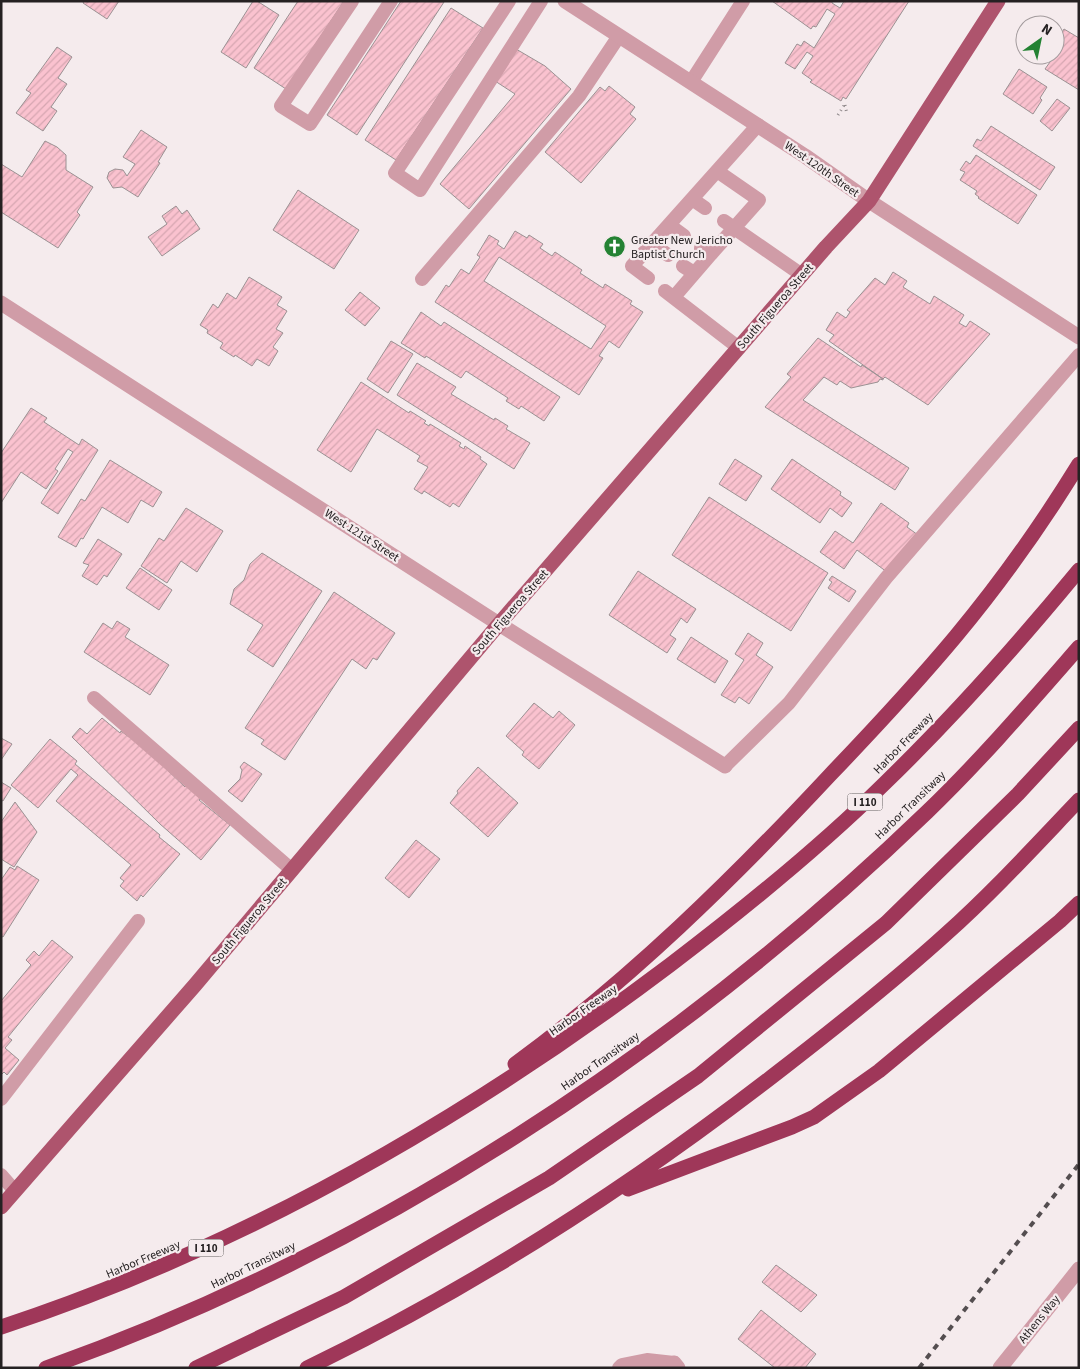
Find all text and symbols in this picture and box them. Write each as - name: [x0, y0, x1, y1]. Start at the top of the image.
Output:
- north arrow: [1015, 15, 1065, 65]
- text: N: [1037, 19, 1056, 41]
- street label: West 120th Street: [781, 137, 862, 201]
- place label: Greater New Jericho Baptist Church: [631, 232, 733, 263]
- church icon: Greater New Jericho Baptist Church: [603, 235, 627, 259]
- street label: South Figueroa Street: [733, 260, 817, 353]
- street label: West 121st Street: [321, 505, 402, 566]
- street label: South Figueroa Street: [468, 566, 552, 659]
- street label: Harbor Freeway: [870, 709, 937, 778]
- street label: Harbor Transitway: [871, 767, 950, 844]
- road number: I 110: [848, 794, 882, 810]
- street label: South Figueroa Street: [208, 874, 291, 968]
- street label: Harbor Freeway: [546, 980, 621, 1040]
- street label: Harbor Transitway: [558, 1028, 643, 1095]
- street label: Harbor Freeway: [103, 1236, 184, 1283]
- street label: Harbor Transitway: [208, 1237, 299, 1293]
- road number: I 110: [188, 1240, 224, 1256]
- street label: Athens Way: [1015, 1291, 1064, 1347]

